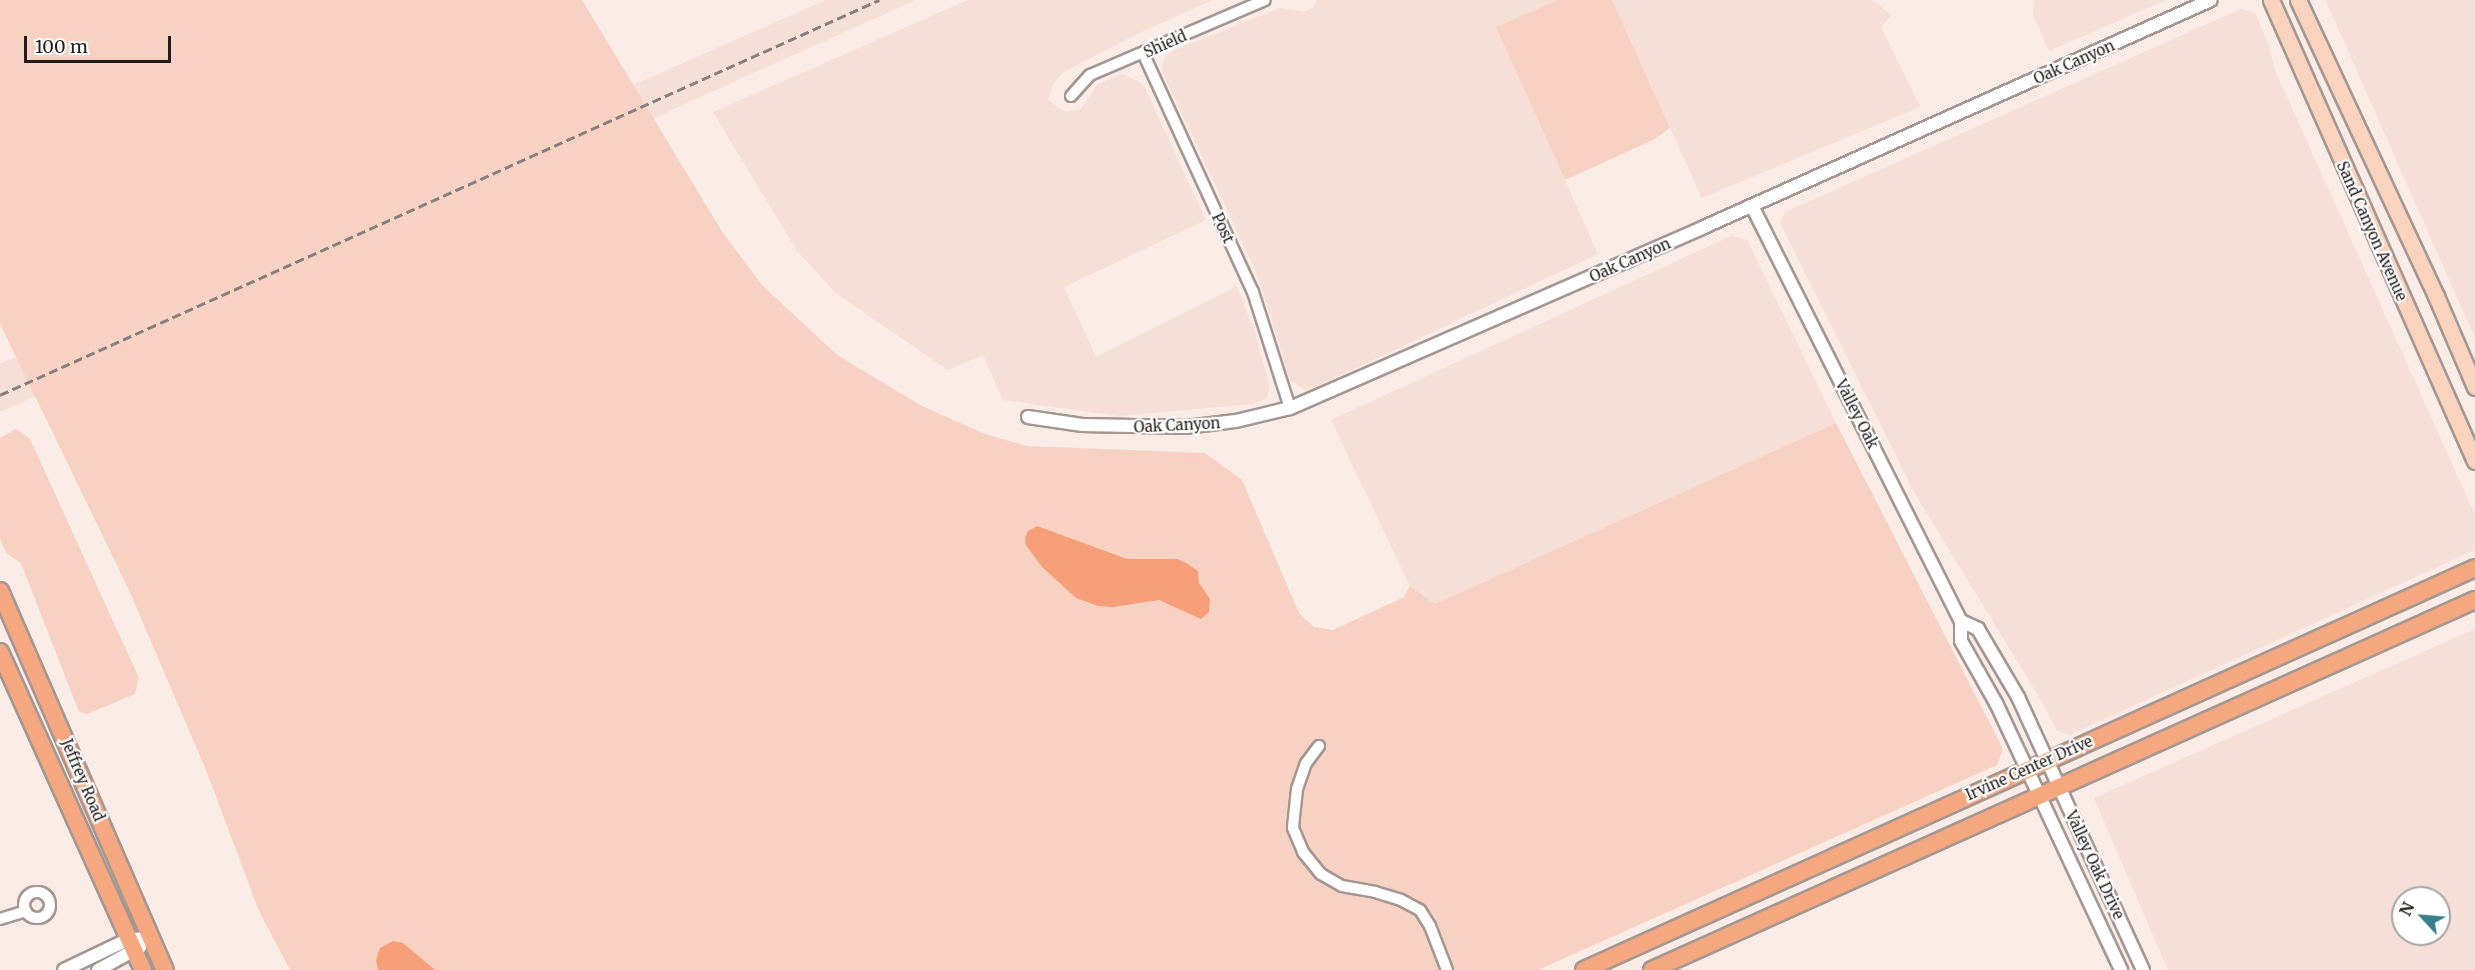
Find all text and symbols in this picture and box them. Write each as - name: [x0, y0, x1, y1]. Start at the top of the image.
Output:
- scale bar: [27, 24, 174, 62]
- street label: Shield: [1141, 27, 1189, 61]
- text: 100 m: [35, 35, 88, 58]
- street label: Oak Canyon: [2031, 36, 2117, 88]
- street label: Sand Canyon Avenue: [2333, 159, 2411, 303]
- street label: Post: [1208, 210, 1238, 246]
- street label: Oak Canyon: [1587, 234, 1673, 286]
- street label: Valley Oak: [1832, 376, 1882, 452]
- street label: Oak Canyon: [1133, 414, 1221, 436]
- street label: Irvine Center Drive: [1963, 732, 2095, 804]
- street label: Jeffrey Road: [58, 736, 108, 824]
- street label: Valley Oak Drive: [2062, 808, 2128, 922]
- north arrow: [2391, 886, 2451, 946]
- text: N: [2395, 899, 2418, 919]

